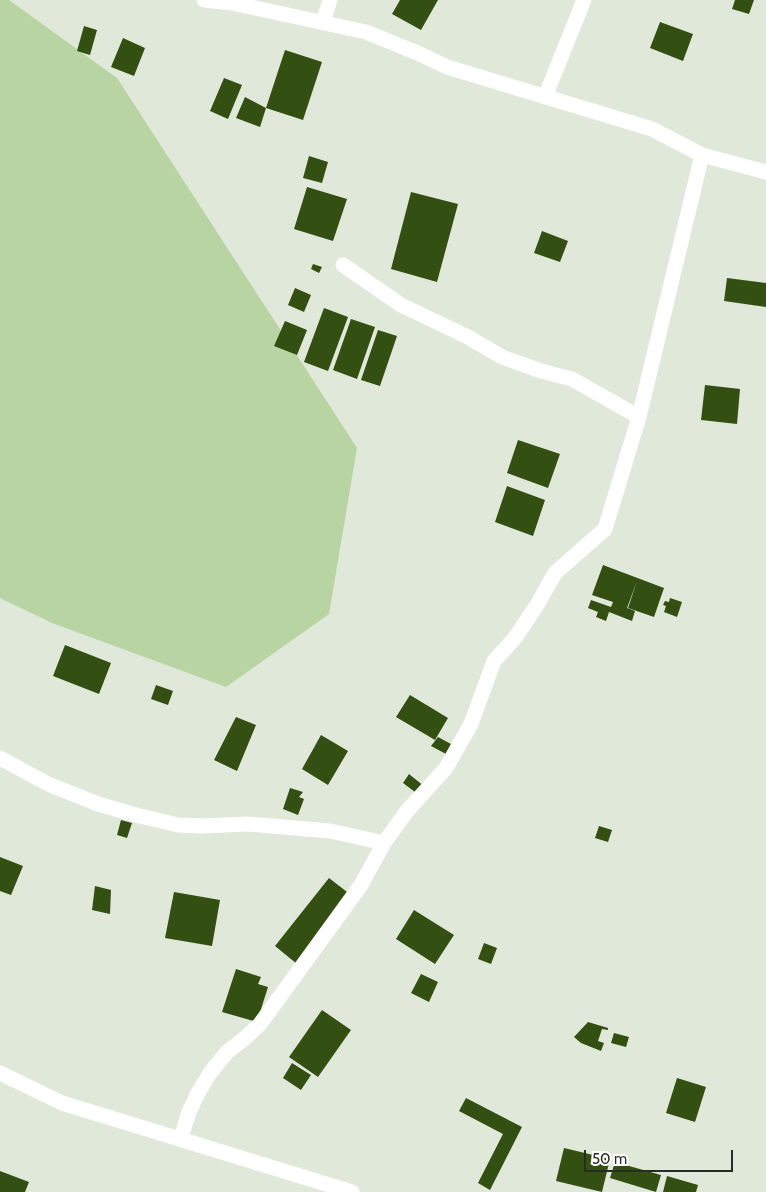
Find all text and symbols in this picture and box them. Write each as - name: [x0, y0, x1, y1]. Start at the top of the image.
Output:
- scale bar: [586, 1140, 735, 1172]
- text: 50 m: [592, 1150, 627, 1168]

